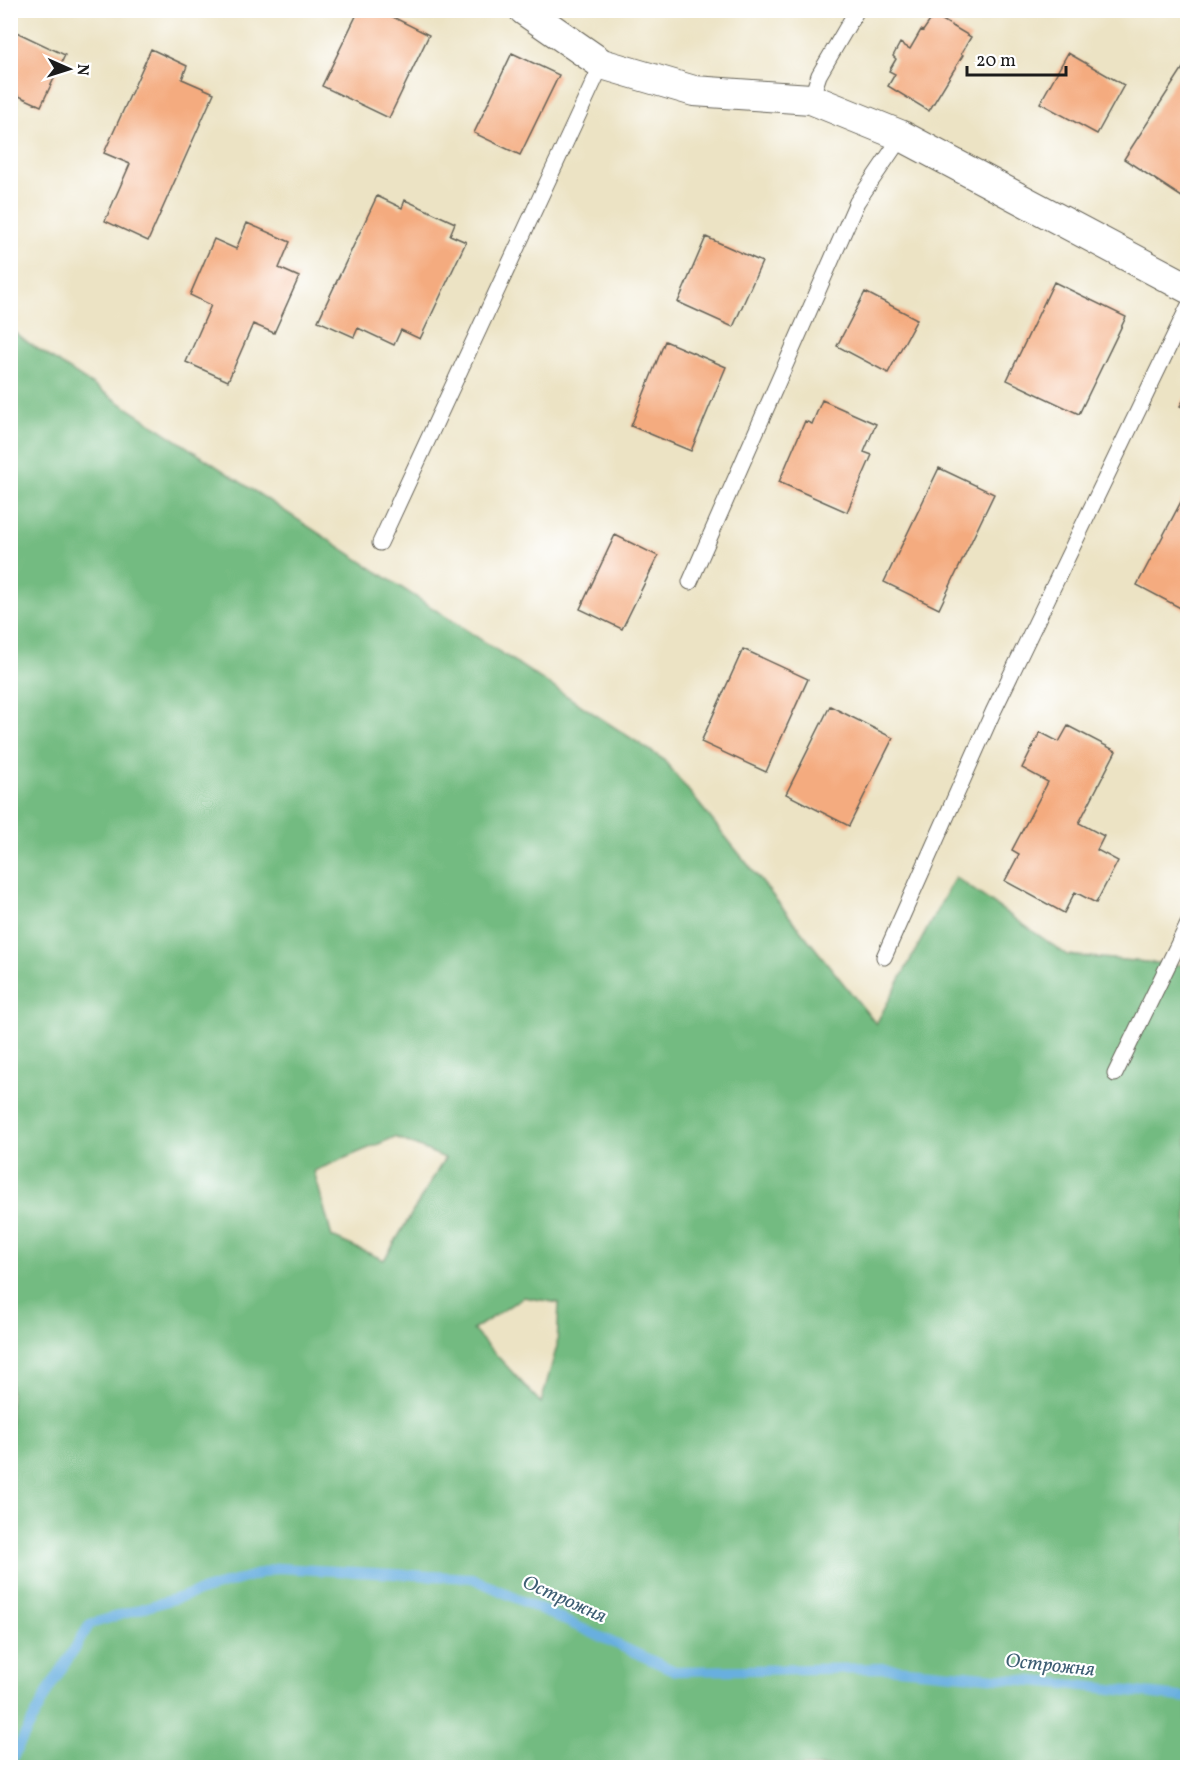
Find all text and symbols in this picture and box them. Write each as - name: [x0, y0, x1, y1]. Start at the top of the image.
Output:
- north arrow: [39, 39, 99, 99]
- scale bar: [967, 39, 1066, 77]
- text: 20 m: [976, 49, 1016, 74]
- text: N: [71, 63, 93, 76]
- water label: Острожня: [517, 1569, 611, 1631]
- water label: Острожня: [1004, 1647, 1096, 1685]

